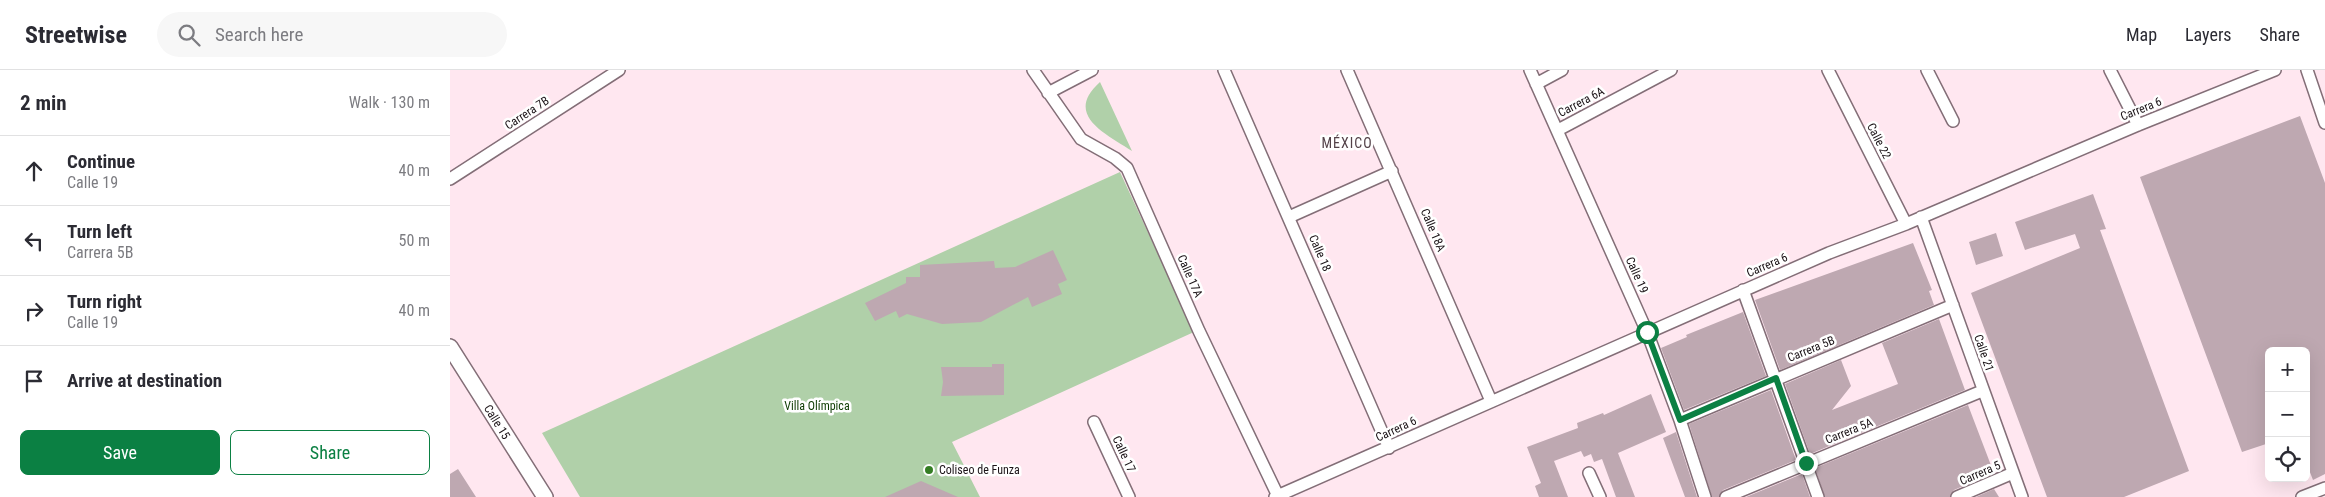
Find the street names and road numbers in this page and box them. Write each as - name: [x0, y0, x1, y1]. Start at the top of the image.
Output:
- street label: Carrera 6A: [1556, 84, 1606, 120]
- street label: Carrera 7B: [502, 94, 552, 132]
- street label: Carrera 6: [2118, 94, 2164, 124]
- street label: Calle 22: [1864, 121, 1894, 161]
- street label: Calle 18A: [1418, 206, 1448, 254]
- street label: Calle 18: [1306, 233, 1334, 273]
- street label: Carrera 6: [1744, 250, 1790, 280]
- street label: Calle 17A: [1174, 252, 1206, 300]
- street label: Calle 19: [1623, 255, 1651, 295]
- street label: Carrera 5B: [1785, 333, 1837, 365]
- street label: Calle 21: [1971, 333, 1997, 373]
- street label: Calle 15: [481, 402, 513, 442]
- street label: Carrera 6: [1373, 413, 1419, 444]
- street label: Carrera 5A: [1823, 415, 1875, 447]
- street label: Calle 17: [1110, 434, 1138, 474]
- street label: Carrera 5: [1957, 458, 2003, 488]

